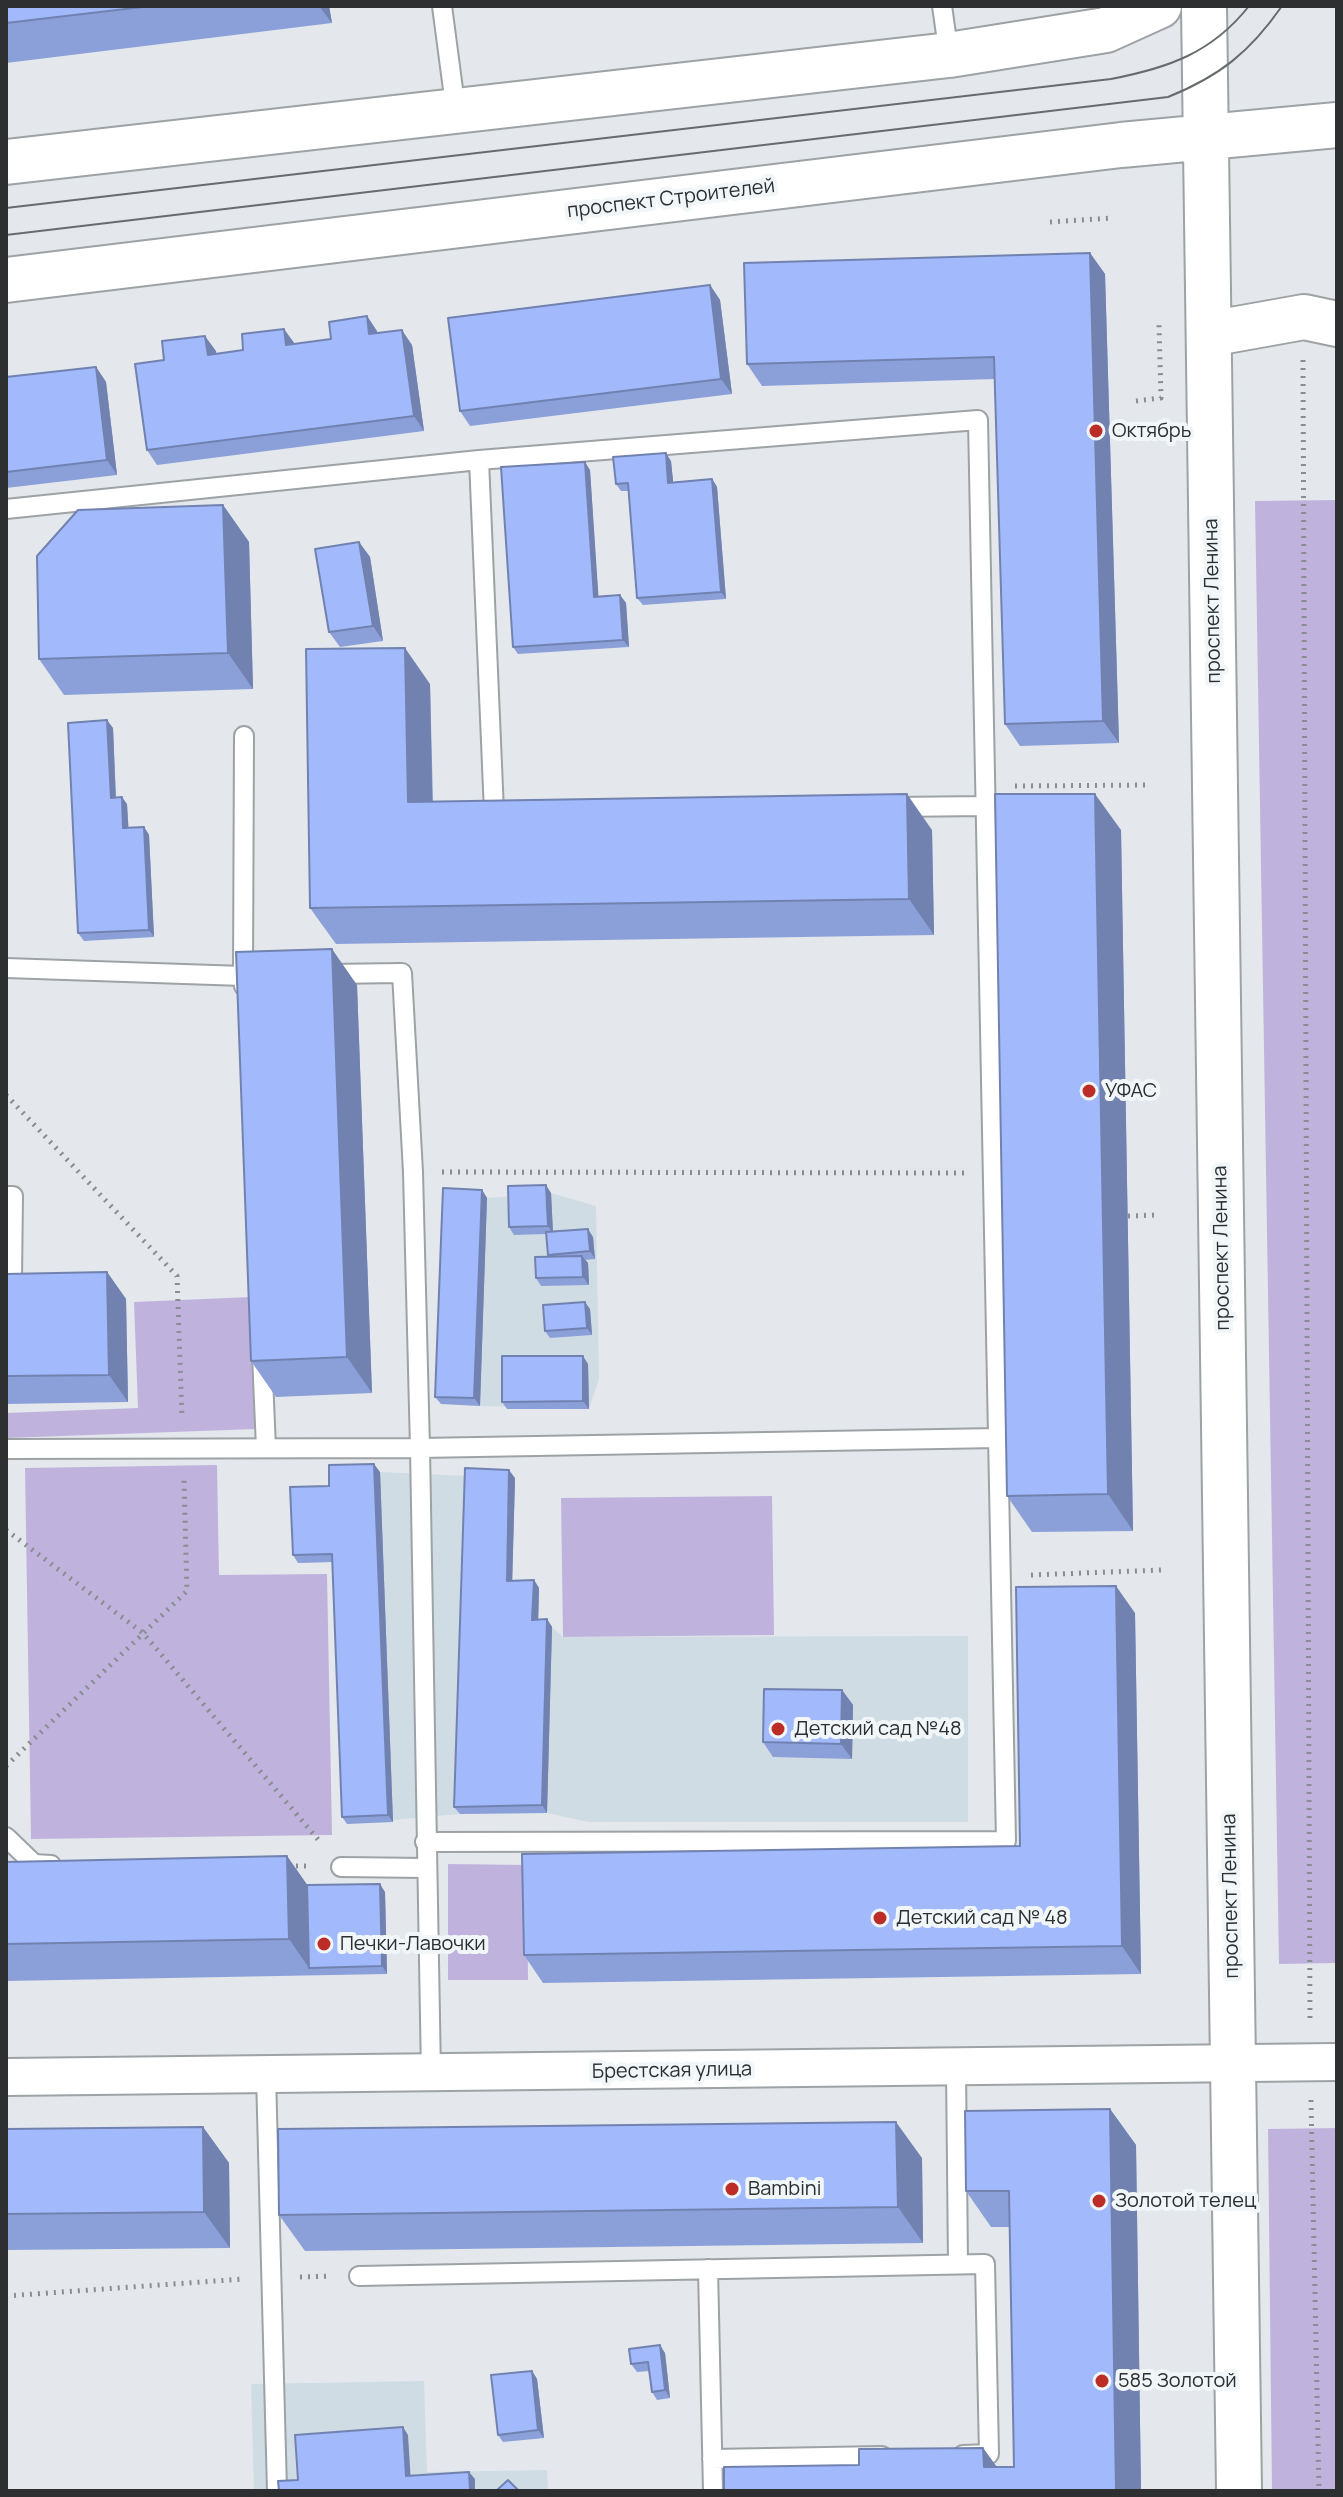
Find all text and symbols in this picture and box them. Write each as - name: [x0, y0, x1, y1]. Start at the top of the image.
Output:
- street label: проспект Строителей: [566, 174, 776, 224]
- place label: Октябрь: [1112, 419, 1191, 443]
- marker: Октябрь: [1087, 422, 1105, 440]
- street label: проспект Ленина: [1200, 518, 1226, 684]
- place label: УФАС: [1105, 1079, 1157, 1103]
- marker: УФАС: [1080, 1082, 1098, 1100]
- street label: проспект Ленина: [1209, 1165, 1235, 1331]
- place label: Детский сад №48: [794, 1717, 962, 1741]
- marker: Детский сад №48: [769, 1720, 787, 1738]
- street label: проспект Ленина: [1218, 1813, 1244, 1979]
- place label: Детский сад № 48: [896, 1906, 1068, 1930]
- marker: Детский сад № 48: [871, 1909, 889, 1927]
- place label: Печки-Лавочки: [340, 1932, 486, 1956]
- marker: Печки-Лавочки: [315, 1935, 333, 1953]
- street label: Брестская улица: [592, 2058, 752, 2084]
- place label: Bambini: [748, 2177, 821, 2201]
- marker: Bambini: [723, 2180, 741, 2198]
- place label: Золотой телец: [1115, 2189, 1256, 2213]
- marker: Золотой телец: [1090, 2192, 1108, 2210]
- place label: 585 Золотой: [1118, 2369, 1237, 2393]
- marker: 585 Золотой: [1093, 2372, 1111, 2390]

